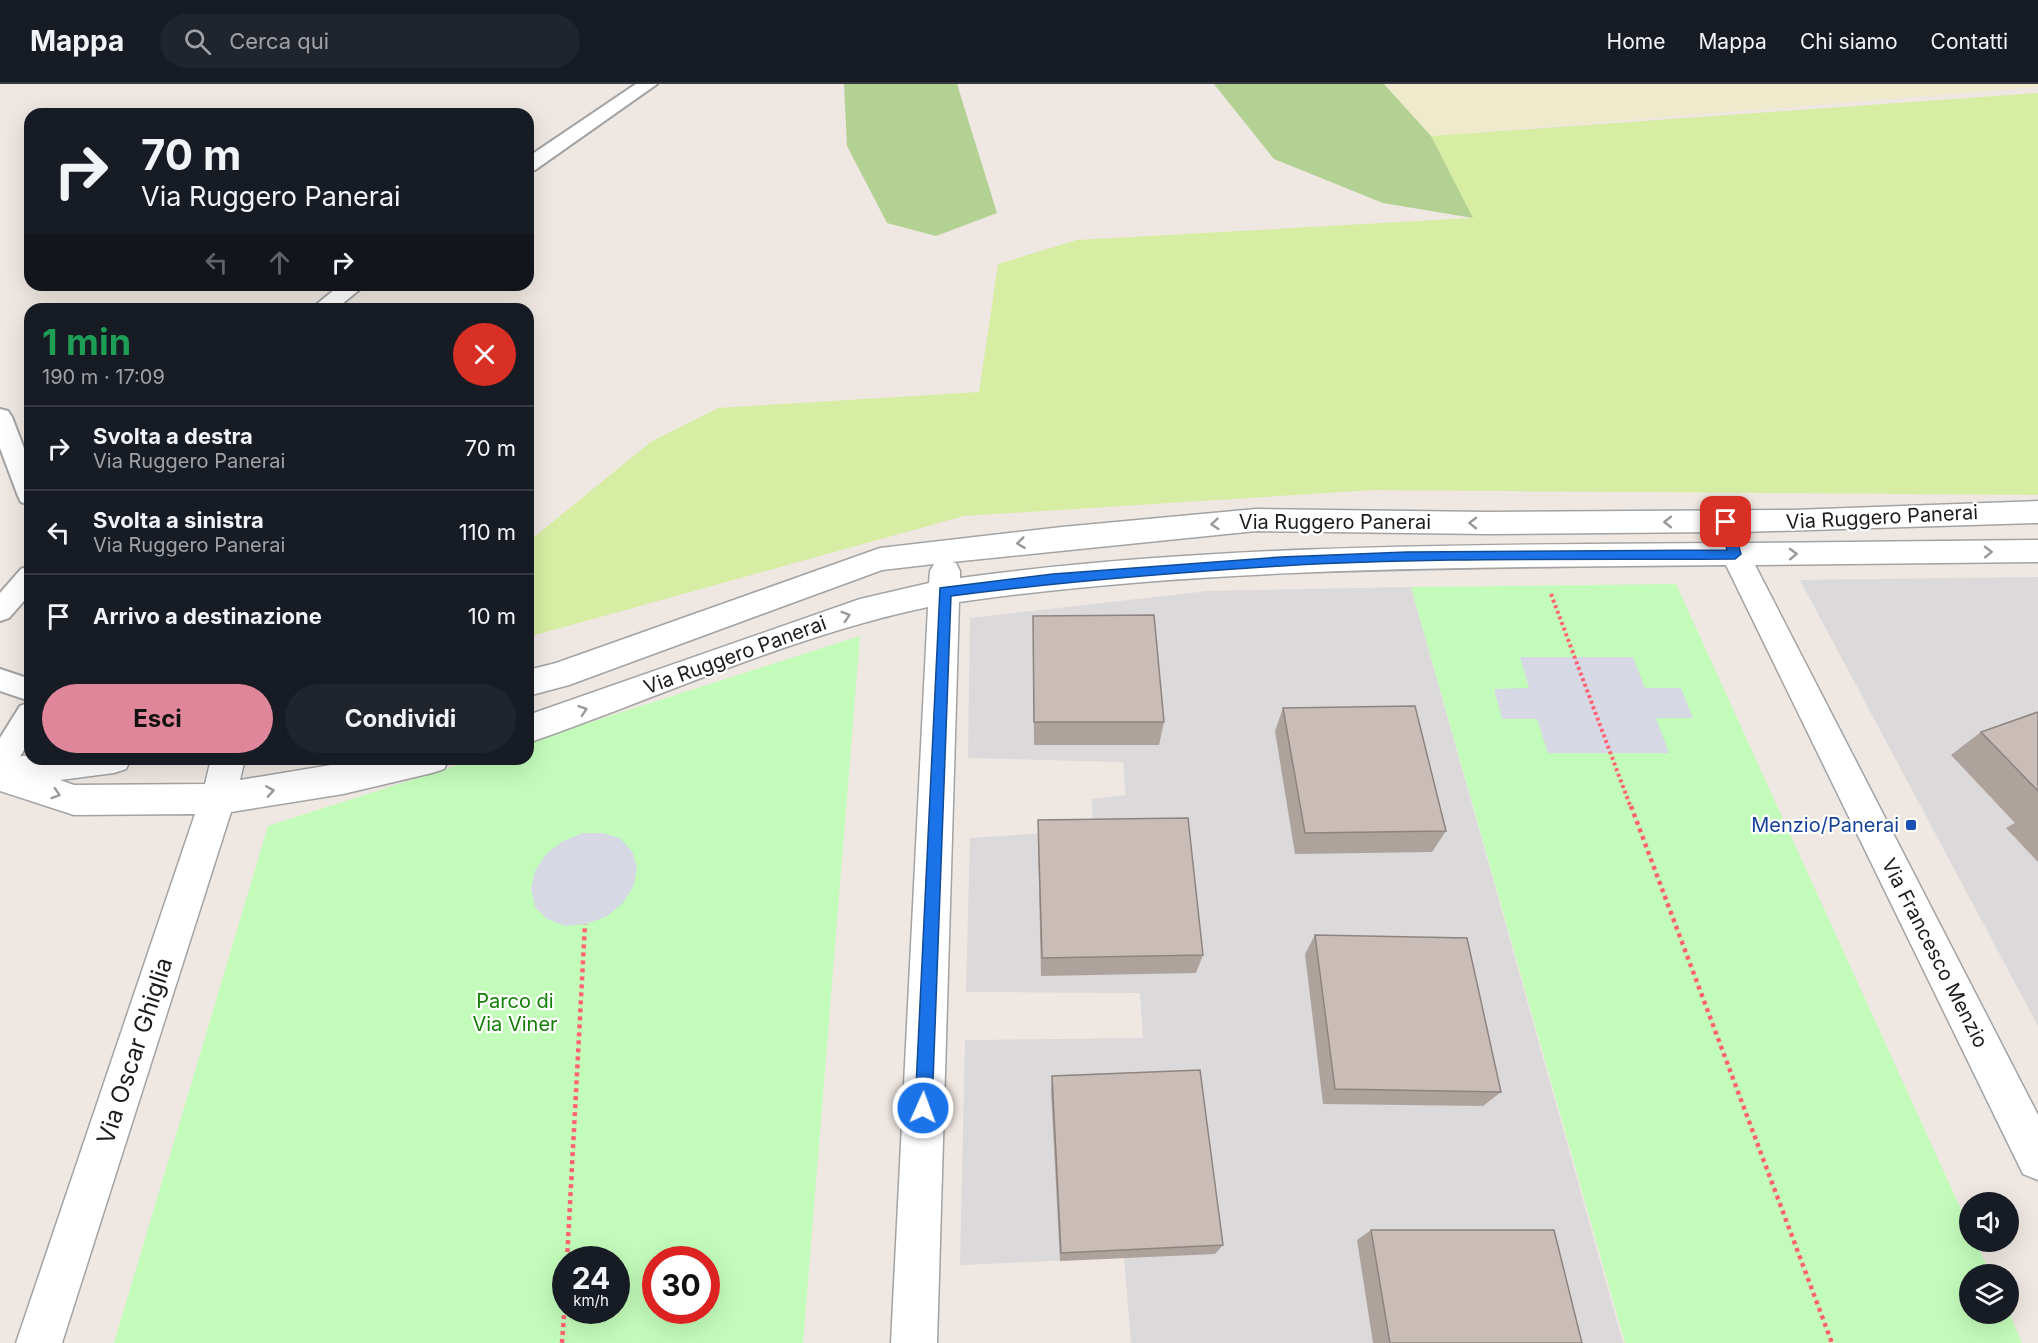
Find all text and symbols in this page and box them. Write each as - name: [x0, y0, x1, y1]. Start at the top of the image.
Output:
- search box: [160, 14, 580, 68]
- text: Mappa: [30, 24, 124, 58]
- icon: search: [181, 25, 214, 58]
- text: Cerca qui: [229, 28, 329, 54]
- text: Home: [1607, 29, 1665, 54]
- text: Mappa: [1698, 29, 1767, 54]
- text: Chi siamo: [1800, 29, 1898, 54]
- text: Contatti: [1931, 29, 2008, 54]
- text: 70 m: [141, 129, 241, 180]
- icon: right: [42, 132, 120, 210]
- text: Via Ruggero Panerai: [141, 180, 401, 213]
- icon: left: [200, 246, 233, 279]
- icon: ahead: [263, 246, 296, 279]
- icon: right: [326, 246, 359, 279]
- text: 1 min: [42, 320, 131, 364]
- button: close: [453, 323, 516, 386]
- text: 190 m · 17:09: [42, 365, 165, 389]
- text: Svolta a destra: [93, 423, 253, 449]
- icon: right: [42, 432, 75, 465]
- text: 70 m: [465, 435, 516, 461]
- text: Via Ruggero Panerai: [93, 449, 285, 473]
- pin: [1700, 496, 1751, 547]
- street label: Via Ruggero Panerai: [1785, 500, 1979, 534]
- icon: arrive: [1709, 505, 1742, 538]
- text: Svolta a sinistra: [93, 507, 264, 533]
- street label: Via Ruggero Panerai: [1239, 510, 1431, 534]
- icon: left: [42, 516, 75, 549]
- one-way arrow: [1663, 516, 1672, 528]
- one-way arrow: [1210, 517, 1219, 530]
- one-way arrow: [1468, 517, 1477, 529]
- text: 110 m: [459, 519, 516, 545]
- text: Via Ruggero Panerai: [93, 533, 285, 557]
- one-way arrow: [1016, 536, 1025, 549]
- one-way arrow: [1984, 546, 1993, 558]
- one-way arrow: [1789, 548, 1798, 560]
- icon: arrive: [42, 600, 75, 633]
- text: Arrivo a destinazione: [93, 603, 322, 629]
- text: 10 m: [468, 603, 516, 629]
- one-way arrow: [840, 610, 851, 623]
- street label: Via Ruggero Panerai: [641, 611, 829, 699]
- button: Esci: [42, 684, 273, 753]
- button: Condividi: [285, 684, 516, 753]
- one-way arrow: [577, 705, 588, 718]
- one-way arrow: [265, 785, 275, 797]
- one-way arrow: [50, 787, 61, 799]
- place label: Menzio/Panerai: [1751, 813, 1899, 837]
- marker: Menzio/Panerai: [1904, 818, 1918, 832]
- street label: Via Francesco Menzio: [1877, 854, 1993, 1052]
- street label: Via Oscar Ghiglia: [91, 954, 178, 1148]
- park label: Parco di Via Viner: [472, 989, 558, 1036]
- position arrow: [891, 1076, 955, 1140]
- map controls: [1959, 1192, 2019, 1324]
- button: sound: [1959, 1192, 2019, 1252]
- speed limit sign: 30: [642, 1246, 720, 1324]
- text: 24: [572, 1260, 610, 1296]
- button: layers: [1959, 1264, 2019, 1324]
- text: km/h: [573, 1291, 609, 1310]

